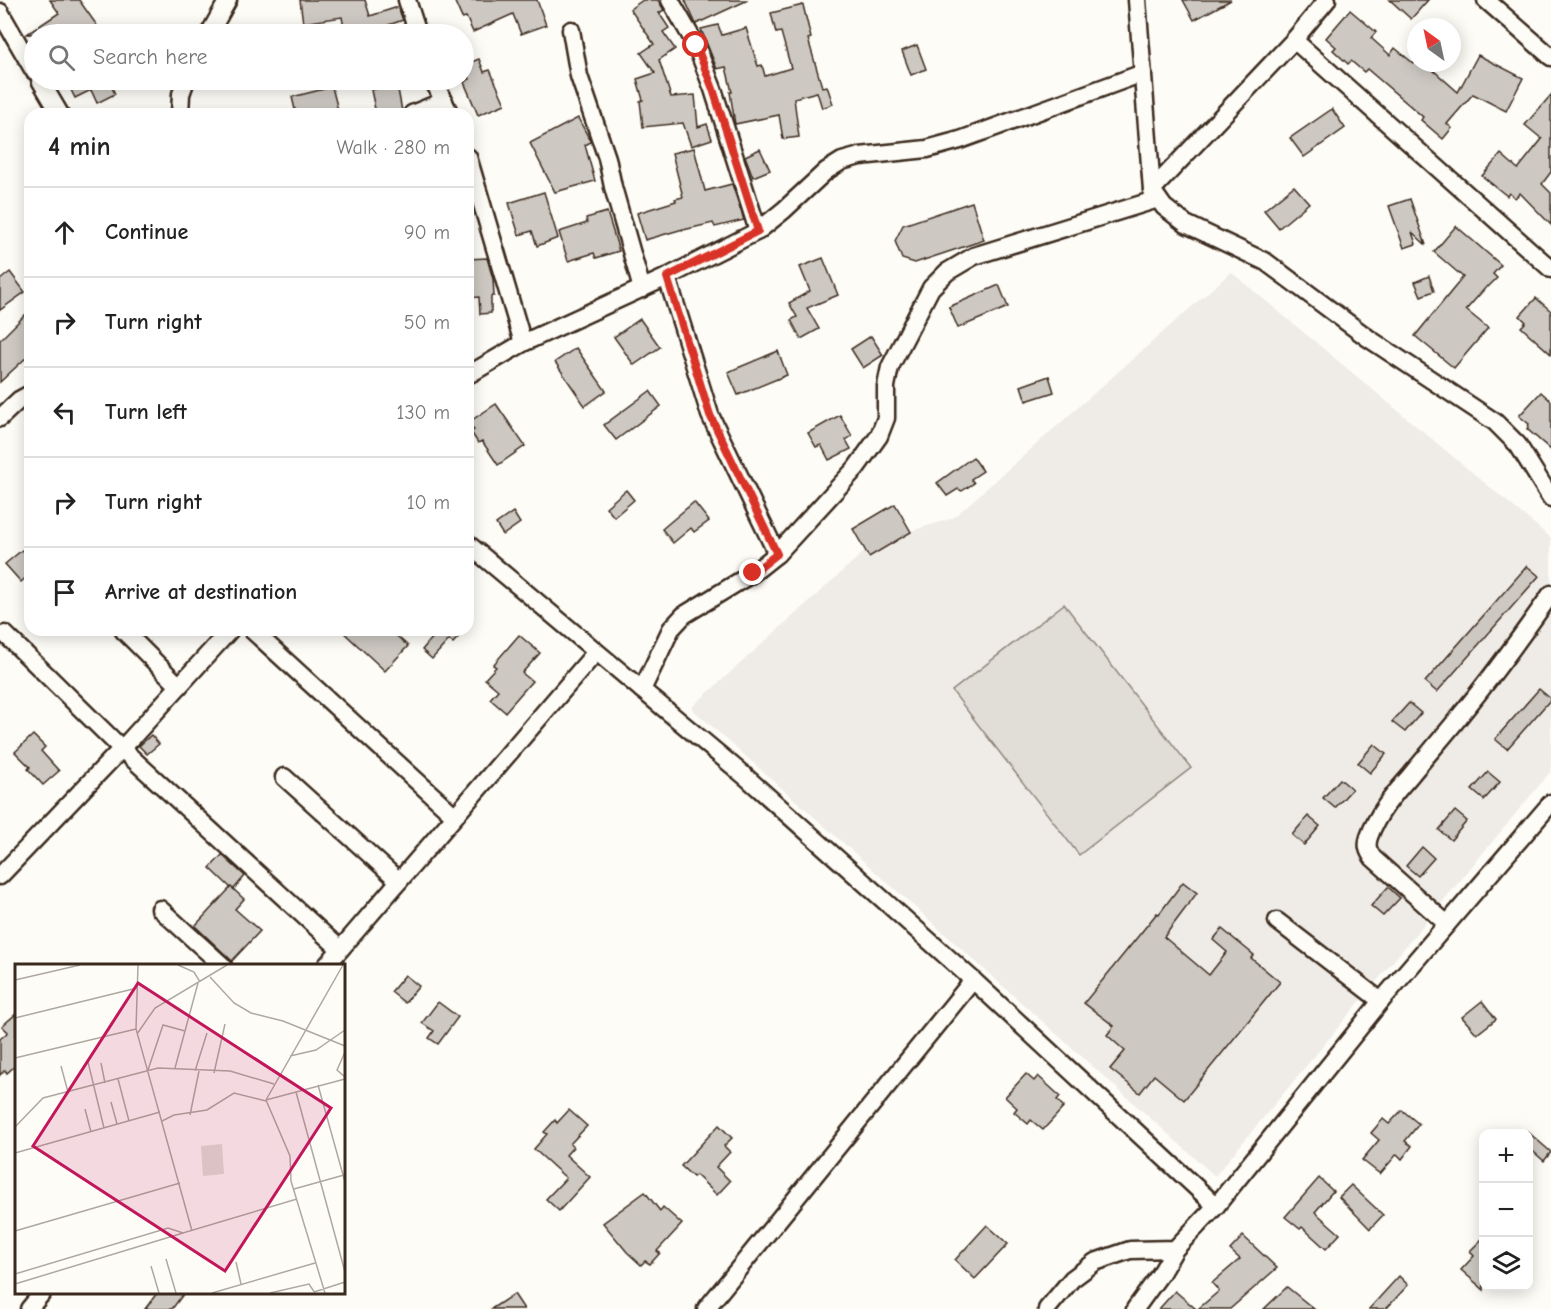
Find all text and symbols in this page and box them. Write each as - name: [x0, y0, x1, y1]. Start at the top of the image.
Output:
- north arrow: [1407, 18, 1461, 72]
- search box: [24, 24, 474, 90]
- route start: [682, 31, 708, 57]
- icon: search: [45, 41, 78, 74]
- text: Search here: [93, 44, 208, 70]
- text: 4 min: [48, 132, 111, 162]
- text: Walk · 280 m: [337, 136, 450, 159]
- icon: ahead: [48, 216, 81, 249]
- text: Continue: [105, 219, 188, 245]
- text: 90 m: [404, 221, 450, 244]
- icon: right: [48, 306, 81, 339]
- text: Turn right: [105, 309, 202, 335]
- text: 50 m: [404, 311, 450, 334]
- icon: left: [48, 396, 81, 429]
- text: Turn left: [105, 399, 187, 425]
- text: 130 m: [397, 401, 450, 424]
- icon: right: [48, 486, 81, 519]
- text: Turn right: [105, 489, 202, 515]
- text: 10 m: [407, 491, 450, 514]
- route end: [739, 559, 765, 585]
- icon: arrive: [48, 576, 81, 609]
- text: Arrive at destination: [105, 579, 297, 605]
- inset map: [15, 964, 345, 1294]
- map controls: [1479, 1129, 1533, 1291]
- button: +: [1479, 1129, 1533, 1183]
- button: −: [1479, 1183, 1533, 1237]
- button: layers: [1479, 1237, 1533, 1291]

